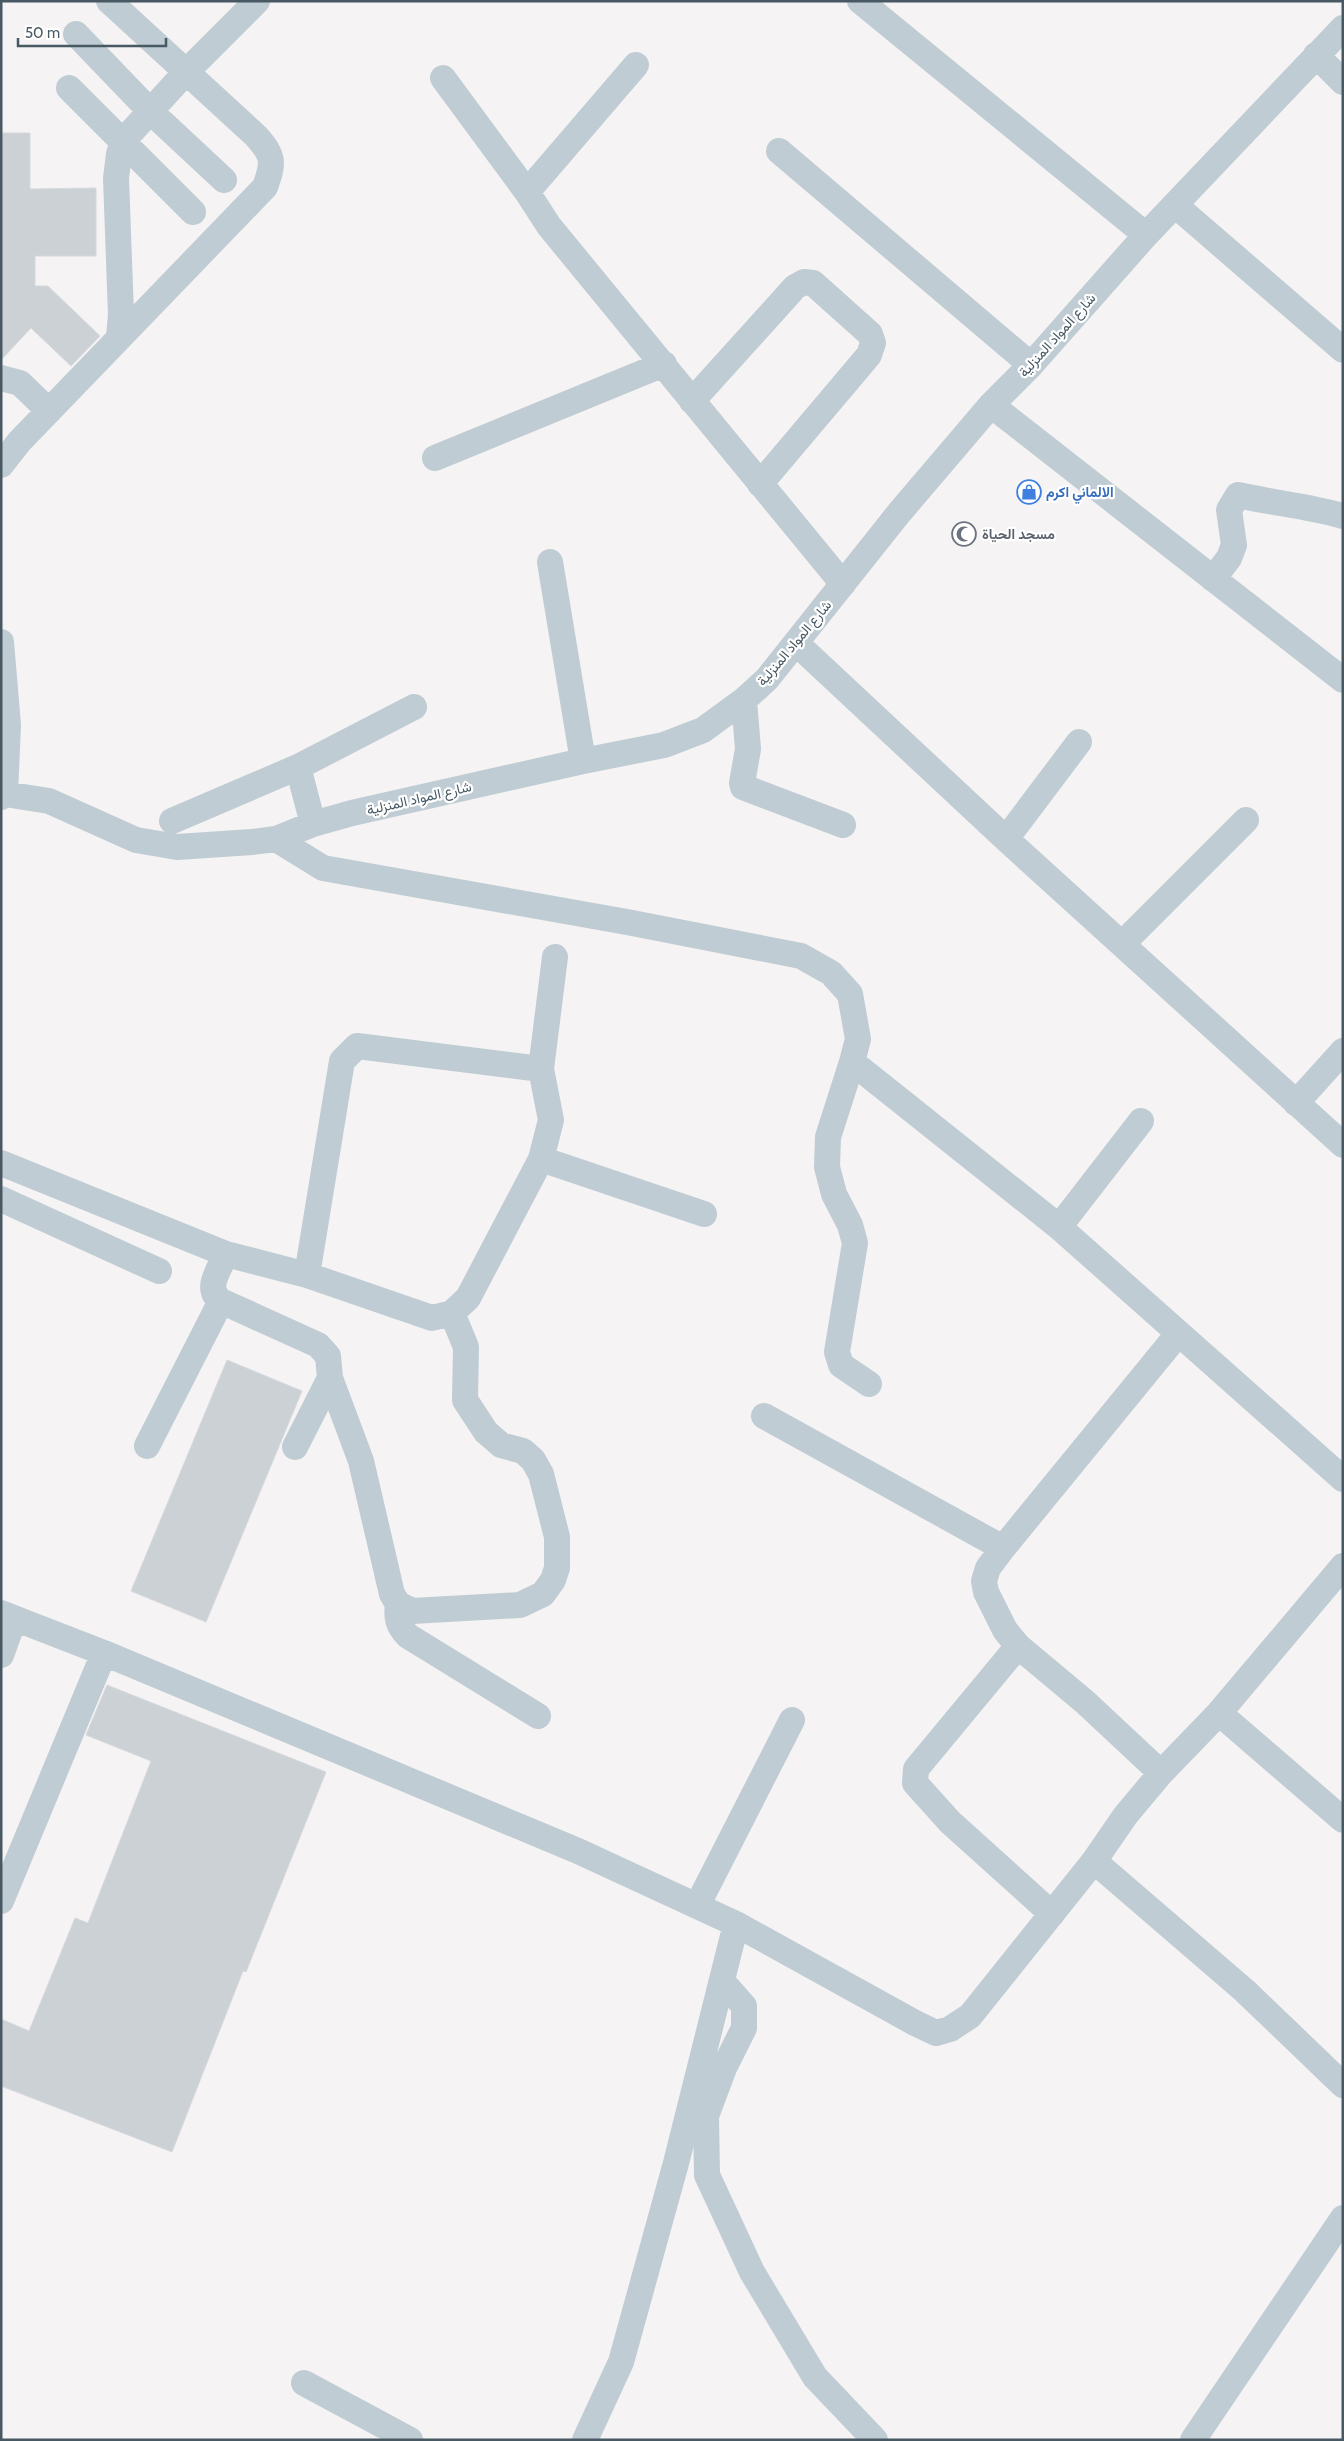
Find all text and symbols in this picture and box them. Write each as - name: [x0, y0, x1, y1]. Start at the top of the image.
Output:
- scale bar: [18, 15, 165, 47]
- text: 50 m: [25, 24, 60, 42]
- street label: شارع المواد المنزلية: [1015, 289, 1101, 382]
- shop icon: الالماني اكرم: [1016, 479, 1042, 505]
- place label: الالماني اكرم: [1046, 483, 1114, 504]
- mosque icon: مسجد الحياة: [951, 521, 977, 547]
- place label: مسجد الحياة: [982, 525, 1055, 543]
- street label: شارع المواد المنزلية: [753, 596, 837, 691]
- street label: شارع المواد المنزلية: [365, 777, 474, 821]

